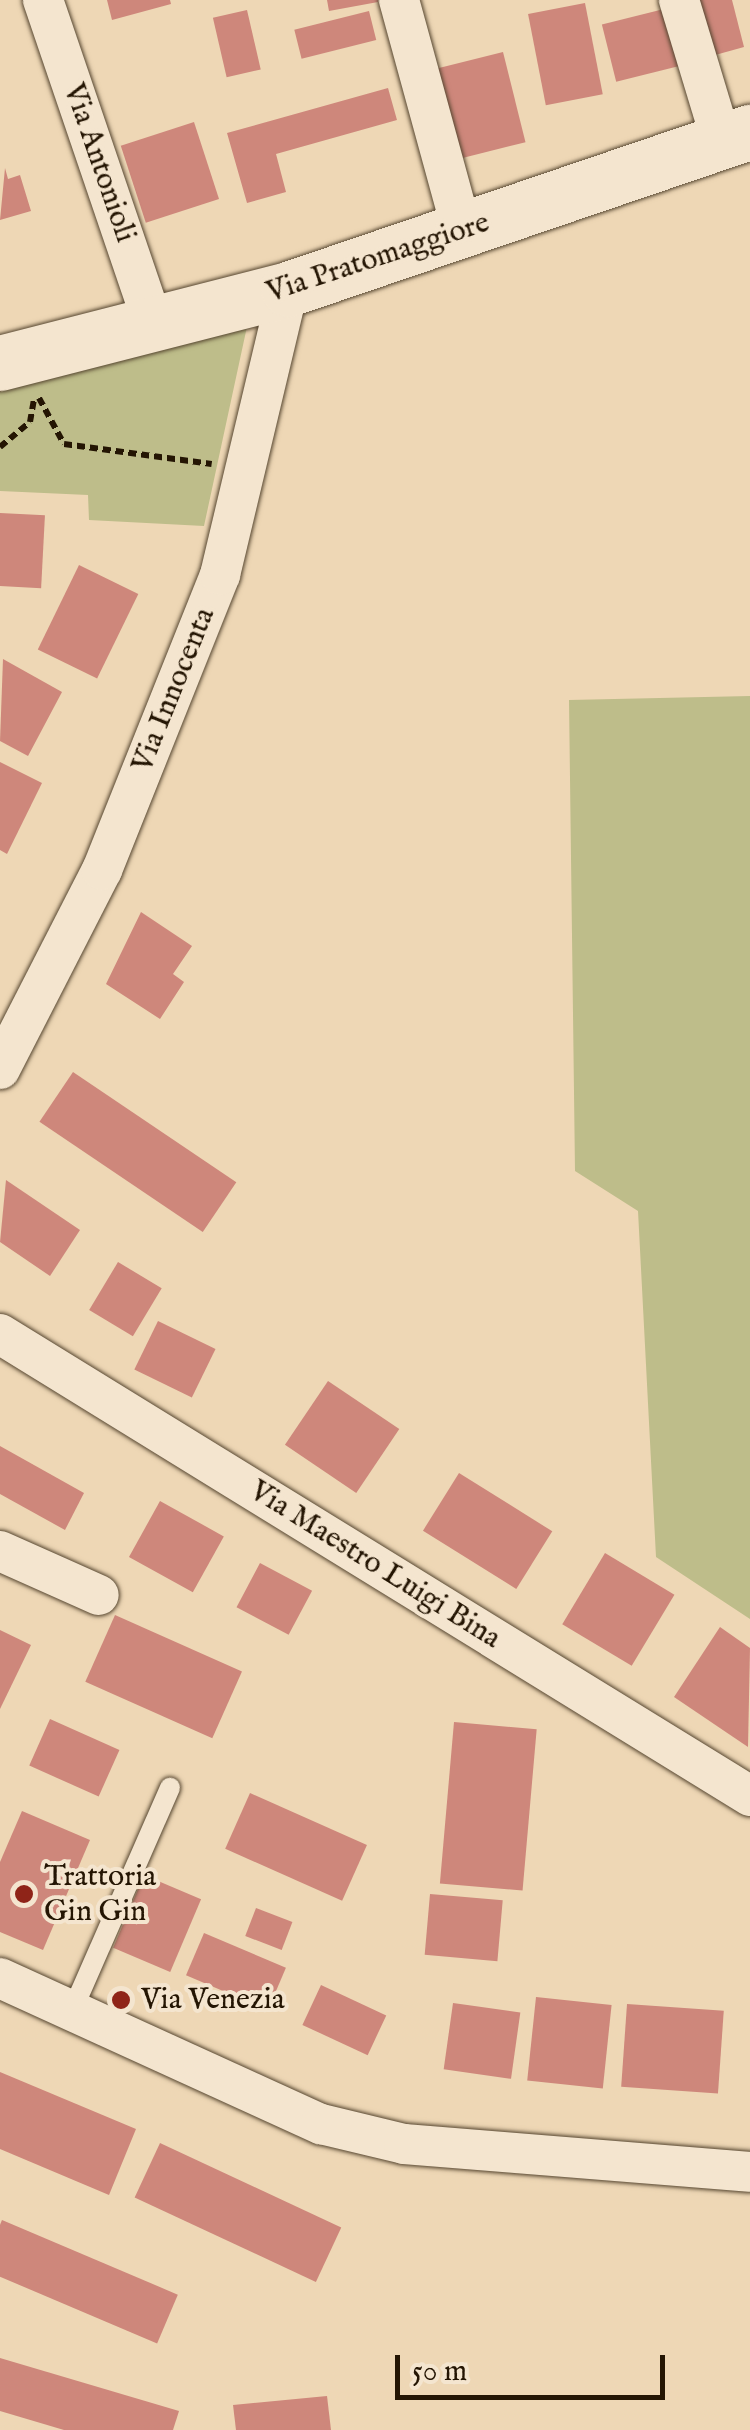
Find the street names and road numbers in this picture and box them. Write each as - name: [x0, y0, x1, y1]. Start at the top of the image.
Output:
- street label: Via Antonioli: [55, 79, 143, 247]
- street label: Via Pratomaggiore: [262, 205, 494, 311]
- street label: Via Innocenta: [125, 603, 223, 777]
- street label: Via Maestro Luigi Bina: [243, 1473, 507, 1657]

